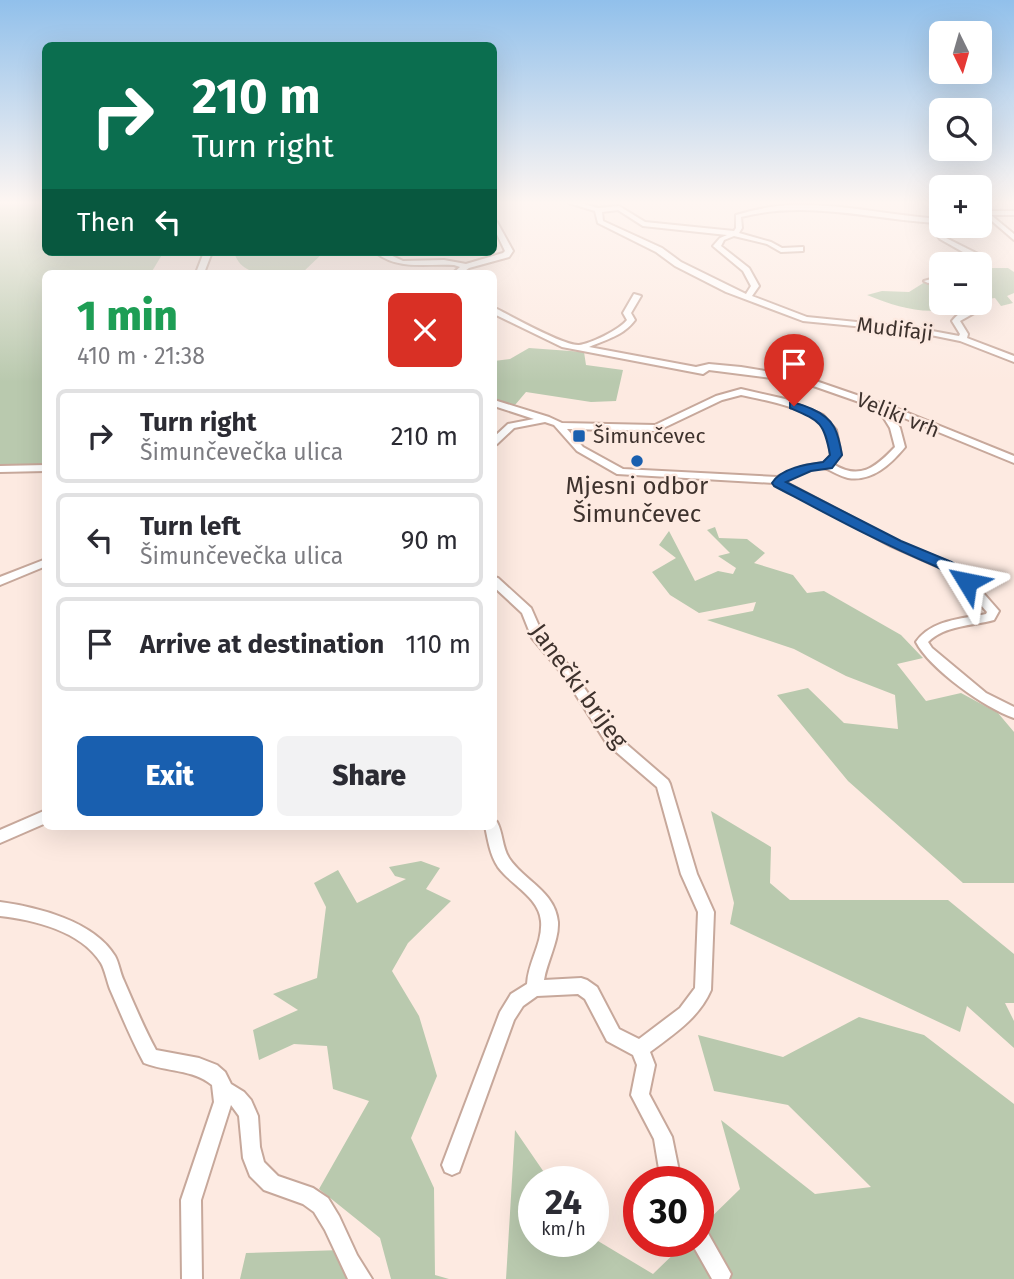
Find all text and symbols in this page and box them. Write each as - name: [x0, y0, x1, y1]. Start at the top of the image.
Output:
- north arrow: [929, 21, 992, 84]
- map controls: [929, 21, 992, 315]
- text: 210 m: [192, 67, 321, 126]
- icon: right: [77, 70, 168, 161]
- button: search: [929, 98, 992, 161]
- text: Turn right: [192, 127, 334, 165]
- button: +: [929, 175, 992, 238]
- icon: left: [149, 203, 187, 241]
- text: Then: [77, 207, 135, 238]
- button: −: [929, 252, 992, 315]
- text: 1 min: [77, 291, 178, 341]
- button: close: [388, 293, 462, 367]
- street label: Mudifaji: [855, 311, 935, 347]
- pin: [764, 334, 824, 406]
- text: 410 m · 21:38: [77, 342, 205, 370]
- icon: arrive: [775, 345, 813, 383]
- street label: Veliki vrh: [852, 387, 944, 443]
- text: Turn right: [140, 407, 257, 438]
- icon: right: [81, 417, 119, 455]
- text: 210 m: [391, 421, 458, 452]
- place label: Šimunčevec: [593, 423, 706, 449]
- marker: Šimunčevec: [571, 428, 587, 444]
- text: Šimunčevečka ulica: [140, 438, 343, 466]
- marker: Mjesni odbor Šimunčevec: [629, 453, 645, 469]
- place label: Mjesni odbor Šimunčevec: [566, 472, 709, 528]
- text: Turn left: [140, 511, 241, 542]
- icon: left: [81, 521, 119, 559]
- text: 90 m: [401, 525, 458, 556]
- text: Šimunčevečka ulica: [140, 542, 343, 570]
- position arrow: [930, 545, 1004, 619]
- street label: Janečki brijeg: [524, 618, 634, 754]
- icon: arrive: [81, 625, 119, 663]
- text: Arrive at destination: [140, 629, 384, 660]
- text: 110 m: [405, 629, 471, 660]
- button: Exit: [77, 736, 263, 816]
- button: Share: [277, 736, 462, 816]
- speed limit sign: 30: [623, 1166, 714, 1257]
- text: 24: [545, 1181, 582, 1223]
- text: km/h: [541, 1218, 586, 1240]

